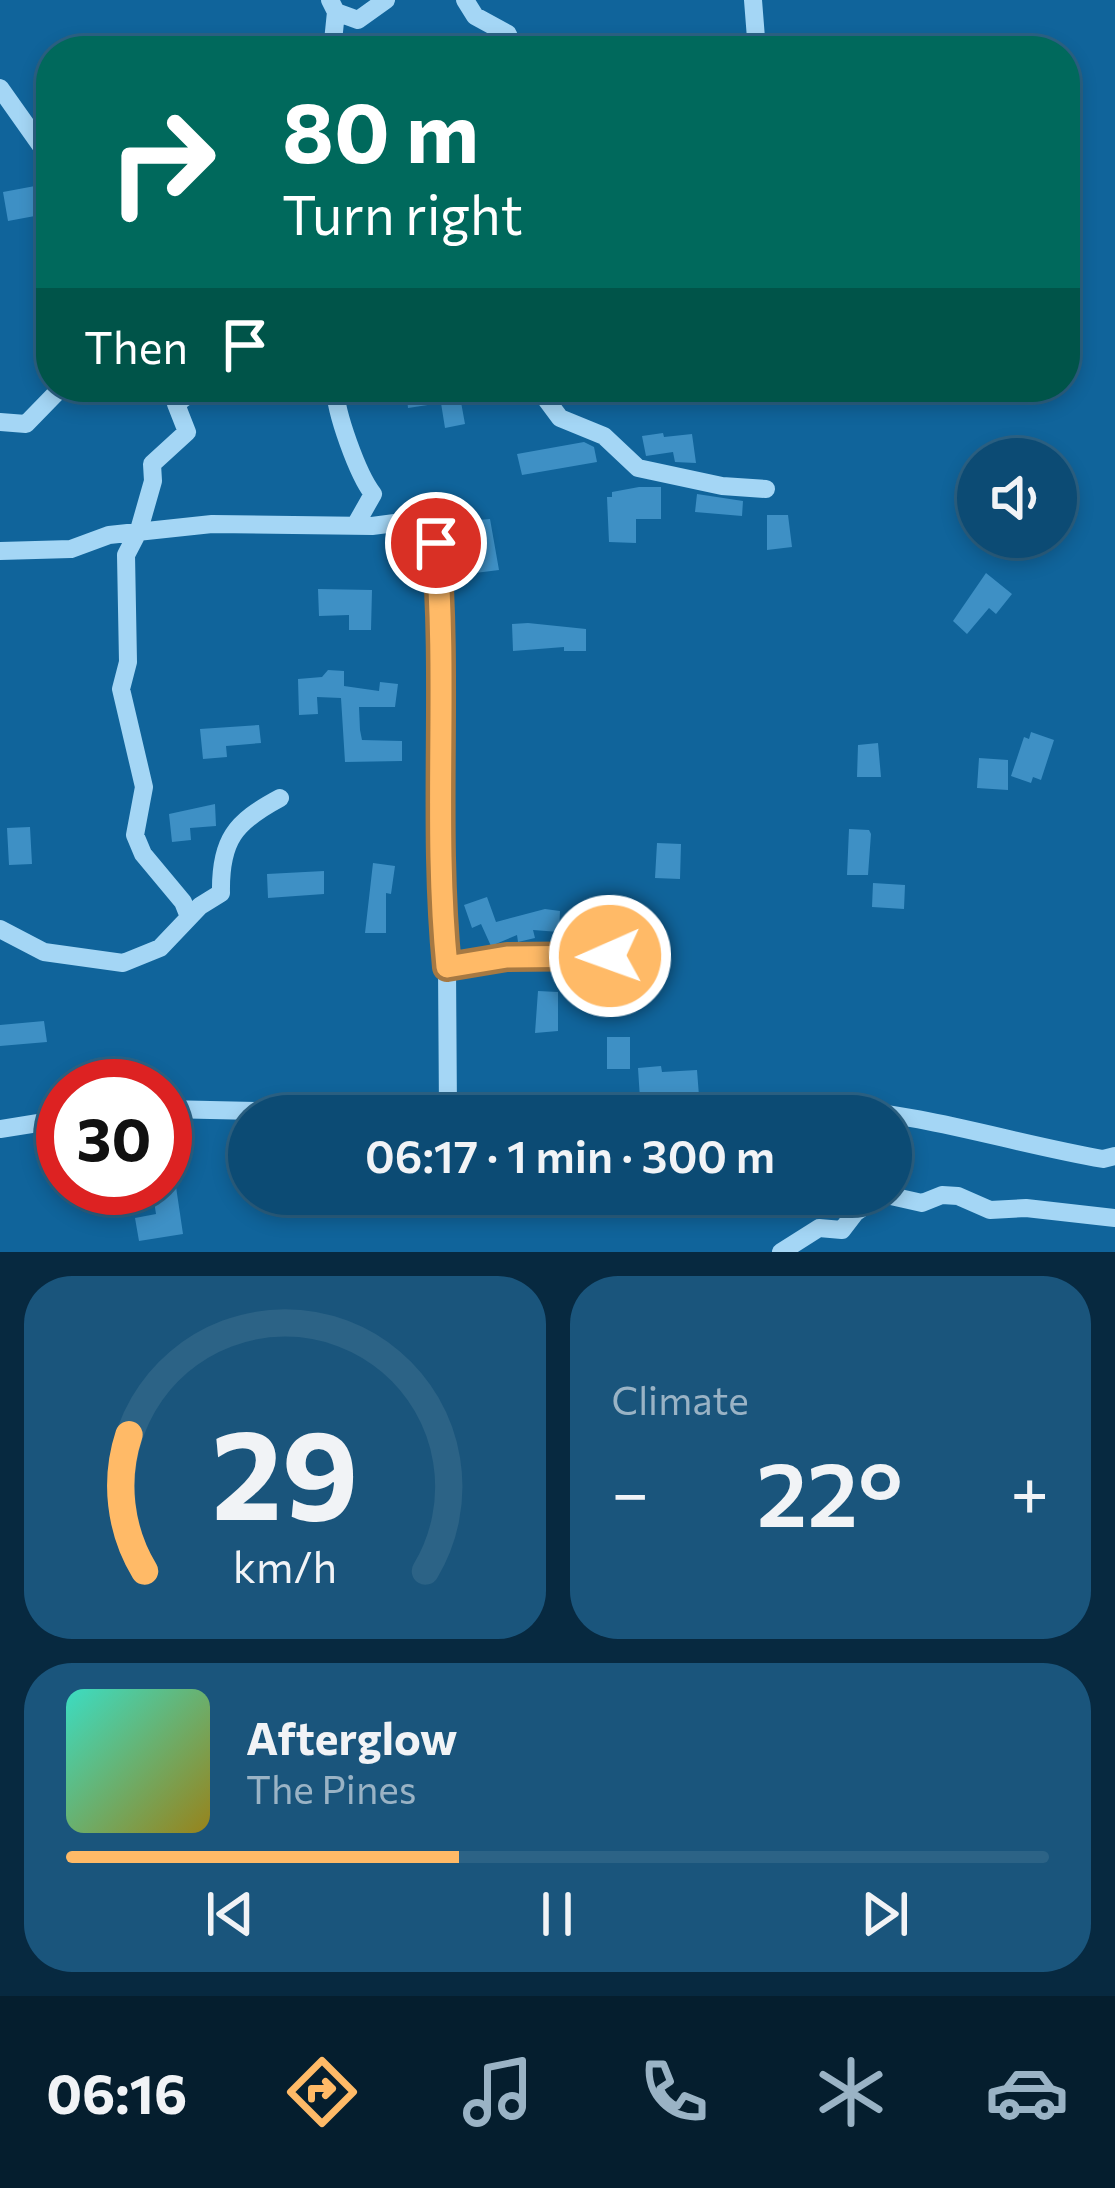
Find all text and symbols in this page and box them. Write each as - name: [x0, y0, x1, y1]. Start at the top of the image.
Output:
- text: 80 m: [282, 78, 479, 180]
- icon: right: [84, 84, 240, 240]
- text: Turn right: [282, 180, 523, 246]
- icon: arrive: [212, 312, 278, 378]
- text: Then: [84, 318, 188, 373]
- map controls: [957, 438, 1077, 558]
- button: sound: [957, 438, 1077, 558]
- pin: [385, 492, 487, 594]
- icon: arrive: [403, 510, 469, 576]
- position arrow: [547, 893, 673, 1019]
- speed limit sign: 30: [36, 1059, 192, 1215]
- text: 06:17 · 1 min · 300 m: [365, 1127, 775, 1182]
- text: Climate: [612, 1375, 749, 1423]
- text: 29: [211, 1393, 358, 1546]
- text: 22°: [756, 1435, 903, 1546]
- text: −: [612, 1450, 649, 1531]
- text: +: [1010, 1450, 1049, 1531]
- text: km/h: [233, 1538, 337, 1591]
- text: Afterglow: [246, 1709, 457, 1764]
- text: The Pines: [246, 1764, 417, 1812]
- icon: previous: [197, 1881, 263, 1947]
- icon: pause: [524, 1881, 590, 1947]
- icon: next: [852, 1881, 918, 1947]
- icon: directions: [280, 2050, 364, 2134]
- icon: music: [456, 2050, 540, 2134]
- icon: phone: [632, 2050, 716, 2134]
- icon: climate: [809, 2050, 893, 2134]
- icon: car: [985, 2050, 1069, 2134]
- text: 06:16: [46, 2059, 187, 2125]

